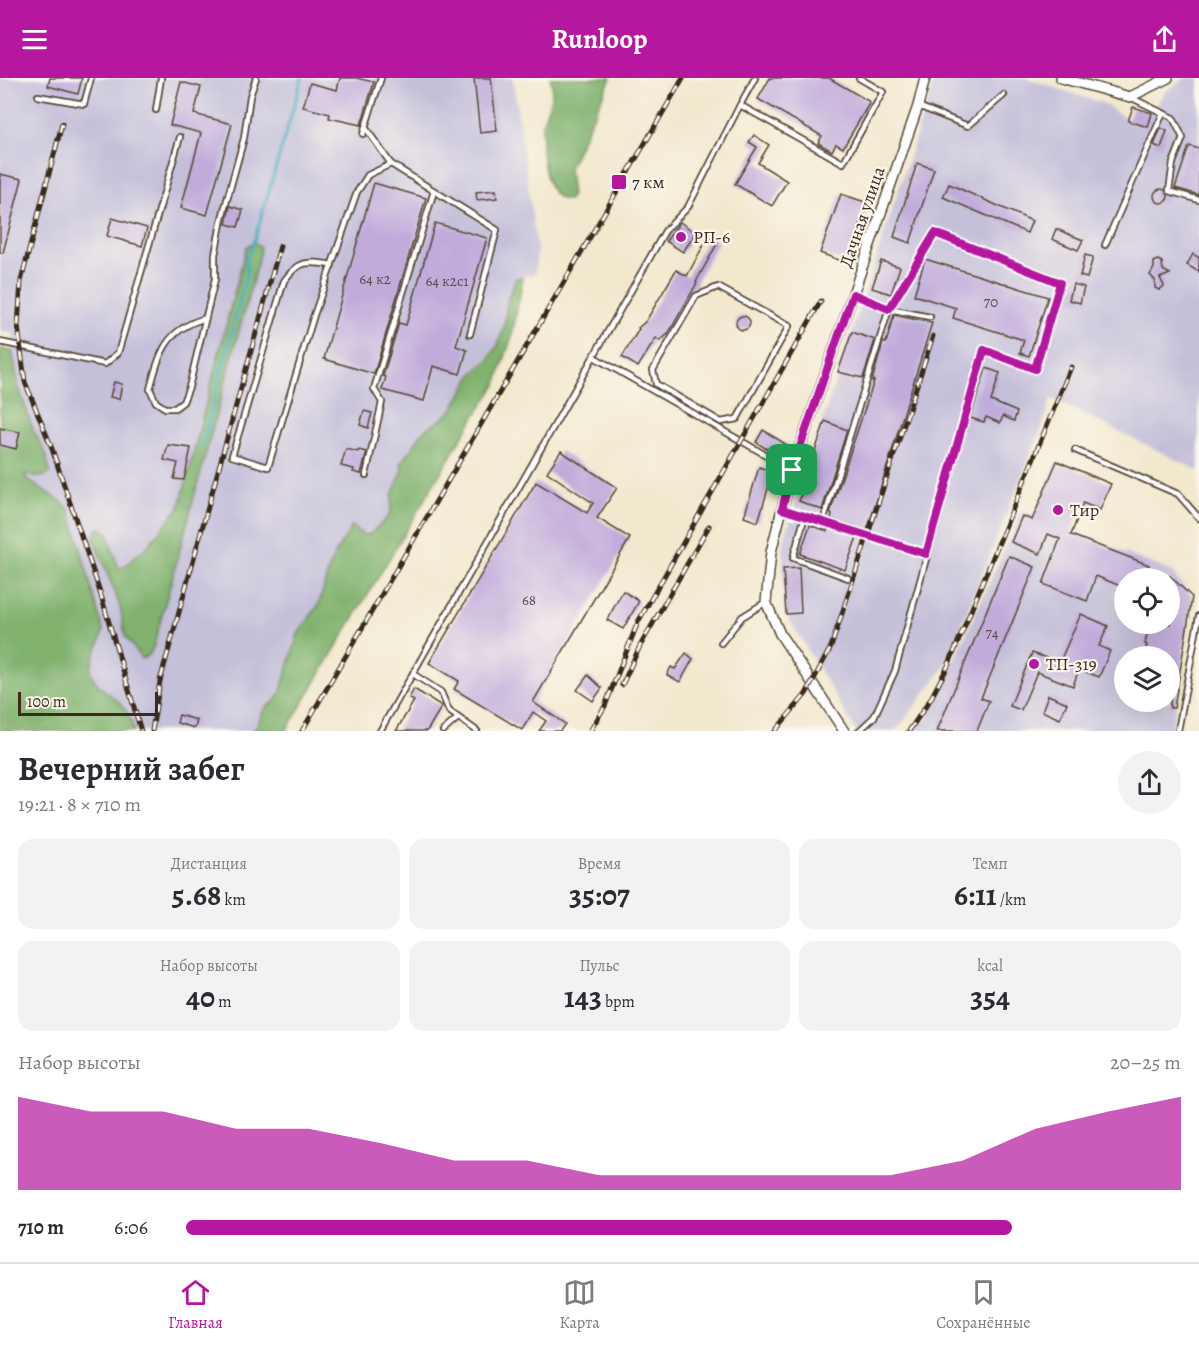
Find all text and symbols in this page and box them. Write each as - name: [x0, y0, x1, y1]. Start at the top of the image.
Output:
- text: Runloop: [551, 21, 648, 57]
- icon: menu: [18, 23, 51, 56]
- icon: share: [1148, 23, 1181, 56]
- street label: Дачная улица: [833, 163, 891, 271]
- place label: 7 км: [632, 170, 665, 194]
- marker: 7 км: [610, 173, 628, 191]
- place label: РП-6: [693, 225, 730, 249]
- marker: РП-6: [674, 230, 688, 244]
- house number: 64 к2: [359, 269, 391, 289]
- house number: 64 к2с1: [425, 271, 469, 291]
- house number: 70: [984, 292, 998, 312]
- pin: [766, 444, 817, 495]
- icon: arrive: [775, 453, 808, 486]
- place label: Тир: [1070, 498, 1099, 522]
- marker: Тир: [1051, 503, 1065, 517]
- map controls: [1114, 568, 1180, 712]
- button: locate: [1114, 568, 1180, 634]
- house number: 68: [522, 590, 536, 610]
- house number: 74: [985, 623, 999, 643]
- button: layers: [1114, 646, 1180, 712]
- place label: ТП-319: [1046, 652, 1097, 676]
- marker: ТП-319: [1027, 657, 1041, 671]
- scale bar: [18, 689, 158, 716]
- text: 100 m: [27, 691, 66, 713]
- text: Вечерний забег: [18, 746, 245, 791]
- button: share: [1118, 751, 1181, 814]
- text: 19:21 · 8 × 710 m: [18, 791, 141, 818]
- text: Дистанция: [171, 853, 247, 875]
- text: Время: [578, 853, 621, 875]
- text: Темп: [973, 853, 1008, 875]
- text: 5.68: [172, 875, 221, 915]
- text: 35:07: [569, 875, 630, 915]
- text: 6:11: [954, 875, 997, 915]
- text: km: [221, 889, 246, 911]
- text: /km: [997, 889, 1026, 911]
- text: Набор высоты: [160, 955, 258, 977]
- text: Пульс: [579, 955, 620, 977]
- text: kcal: [977, 955, 1003, 977]
- text: 40: [186, 977, 215, 1017]
- text: 143: [564, 977, 602, 1017]
- text: 354: [970, 977, 1010, 1017]
- text: m: [215, 991, 232, 1013]
- text: bpm: [602, 991, 635, 1013]
- text: Набор высоты: [18, 1049, 141, 1076]
- text: 20–25 m: [1110, 1049, 1181, 1076]
- text: 710 m: [18, 1214, 64, 1241]
- text: 6:06: [114, 1214, 148, 1241]
- tab: Главная: [168, 1276, 223, 1334]
- tab: Карта: [559, 1276, 600, 1334]
- tab: Сохранённые: [936, 1276, 1031, 1334]

